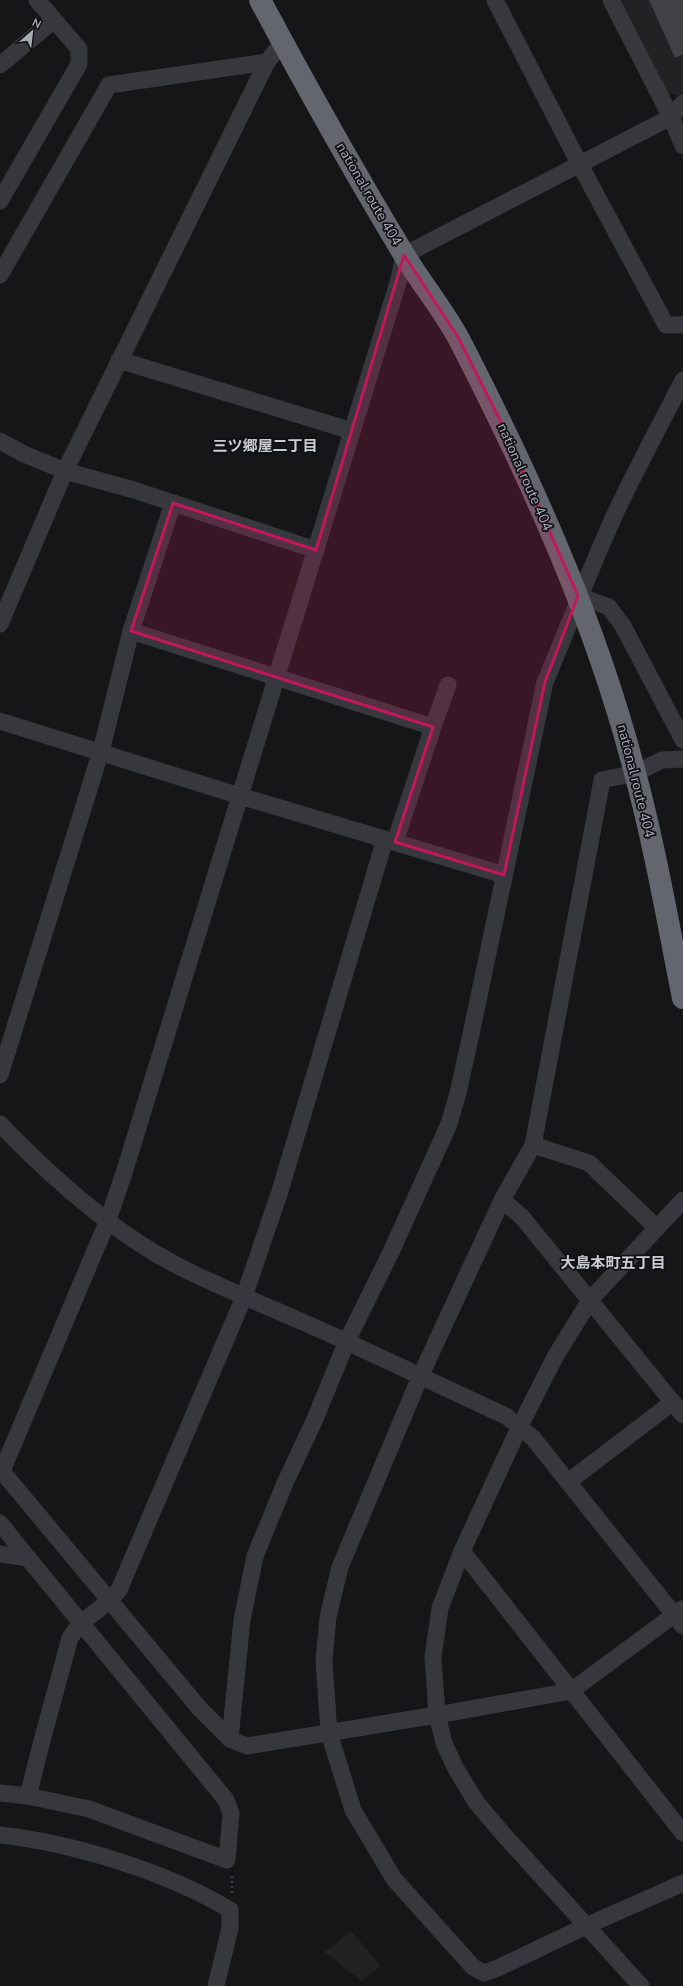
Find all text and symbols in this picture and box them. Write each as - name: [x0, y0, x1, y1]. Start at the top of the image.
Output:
- north arrow: [12, 12, 52, 52]
- text: N: [29, 15, 44, 32]
- street label: national route 404: [332, 139, 406, 249]
- street label: national route 404: [493, 420, 557, 534]
- district label: 三ツ郷屋二丁目: [212, 436, 318, 456]
- street label: national route 404: [613, 722, 659, 840]
- district label: 大島本町五丁目: [560, 1253, 666, 1273]

